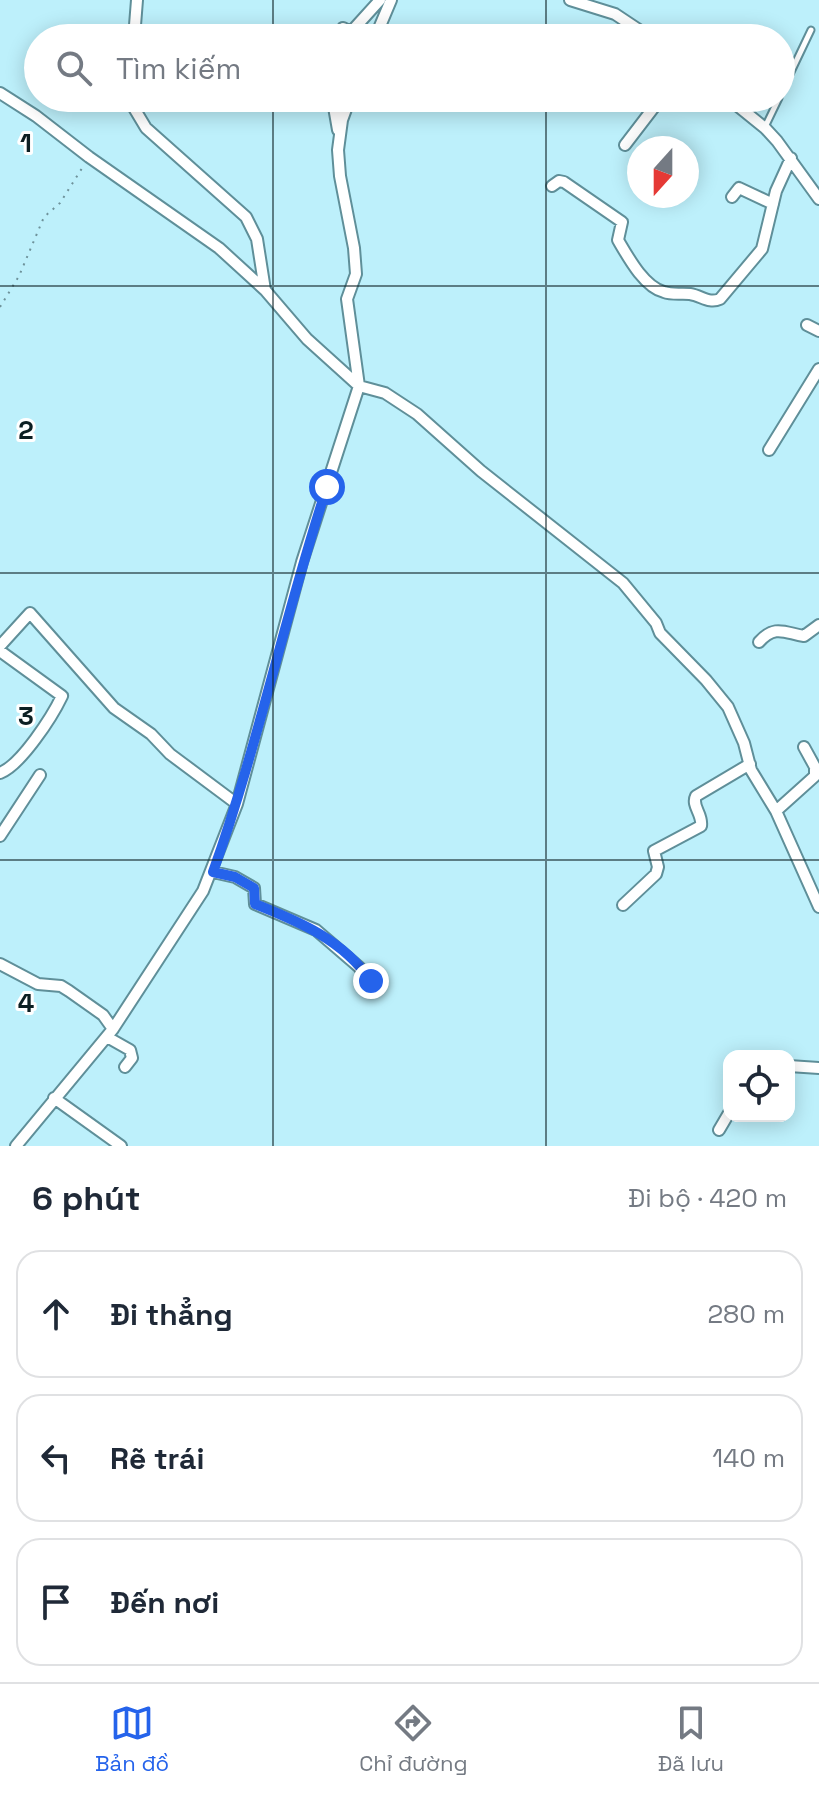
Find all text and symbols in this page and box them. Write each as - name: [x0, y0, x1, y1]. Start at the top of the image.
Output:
- search box: [24, 24, 795, 112]
- icon: search: [52, 46, 96, 90]
- text: Tìm kiếm: [116, 49, 241, 88]
- text: 1: [20, 126, 32, 160]
- north arrow: [627, 136, 699, 208]
- text: 2: [18, 413, 34, 447]
- route start: [309, 469, 345, 505]
- text: 3: [18, 699, 34, 733]
- route end: [353, 963, 389, 999]
- text: 4: [18, 986, 34, 1020]
- map controls: [723, 1050, 795, 1122]
- button: locate: [723, 1050, 795, 1122]
- text: 6 phút: [32, 1177, 140, 1220]
- text: Đi bộ · 420 m: [628, 1181, 787, 1215]
- icon: ahead: [34, 1292, 78, 1336]
- text: Đi thẳng: [110, 1295, 233, 1334]
- text: 280 m: [707, 1297, 785, 1331]
- icon: left: [34, 1436, 78, 1480]
- text: Rẽ trái: [110, 1439, 204, 1478]
- text: 140 m: [712, 1441, 785, 1475]
- icon: arrive: [34, 1580, 78, 1624]
- text: Đến nơi: [110, 1583, 219, 1622]
- tab: Bản đồ: [95, 1701, 169, 1777]
- tab: Chỉ đường: [359, 1701, 468, 1777]
- tab: Đã lưu: [658, 1701, 724, 1777]

